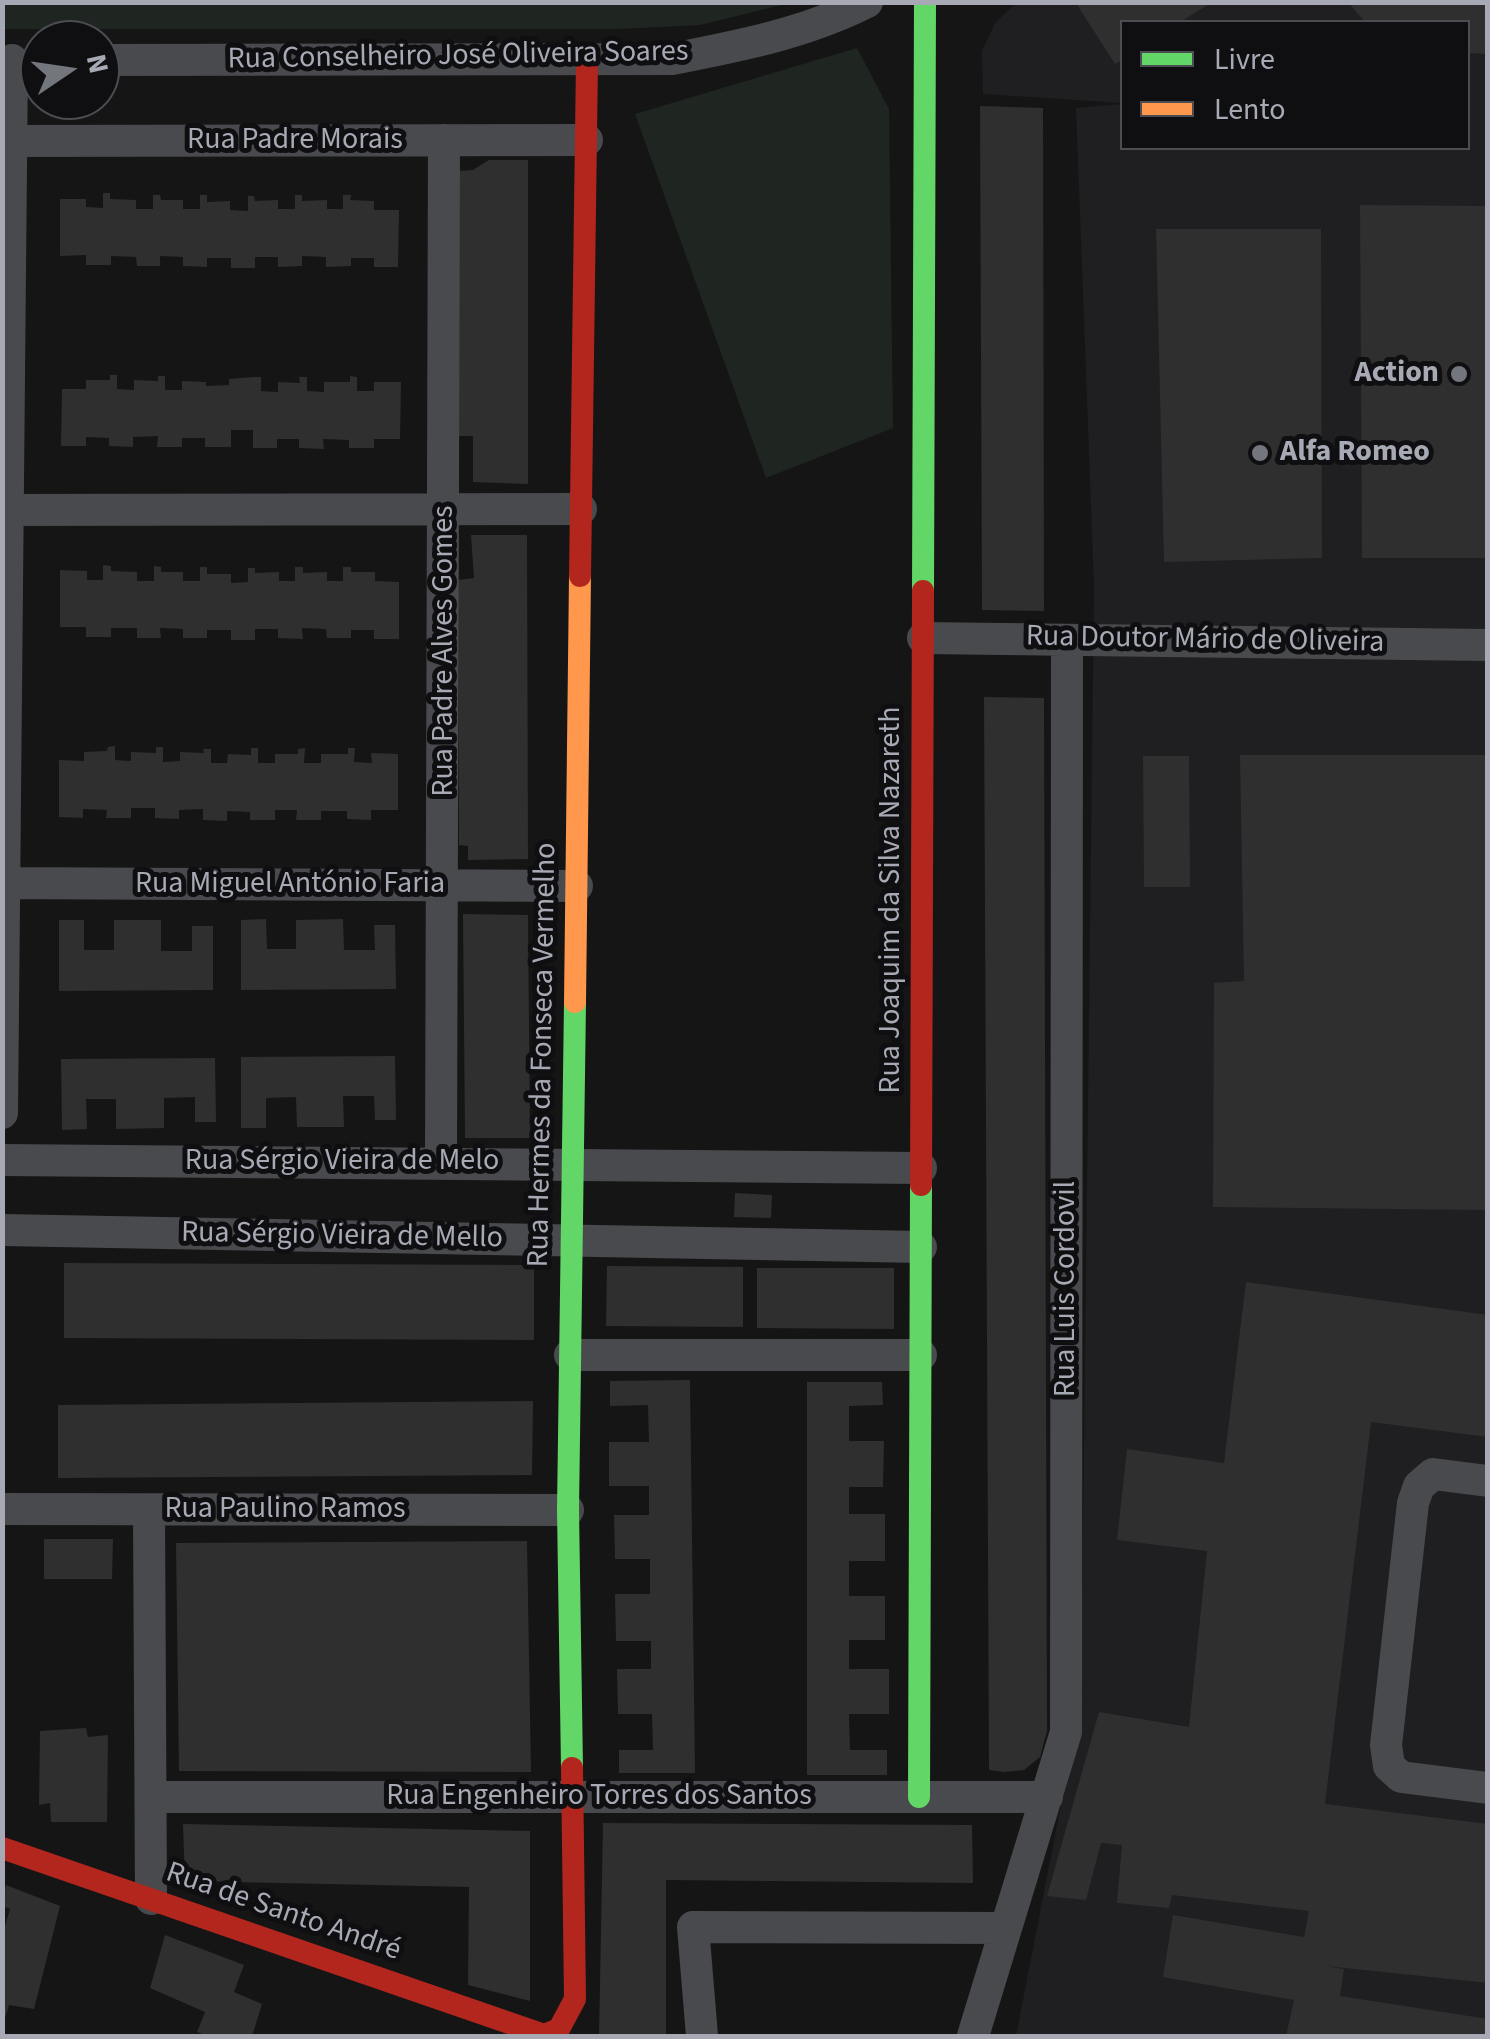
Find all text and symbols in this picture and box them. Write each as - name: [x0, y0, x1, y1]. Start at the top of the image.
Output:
- north arrow: [20, 20, 120, 120]
- legend: [1120, 20, 1470, 150]
- street label: Rua Conselheiro José Oliveira Soares: [227, 35, 689, 79]
- text: Livre: [1214, 38, 1275, 81]
- text: N: [76, 50, 119, 77]
- text: Lento: [1214, 88, 1286, 131]
- street label: Rua Padre Morais: [187, 123, 403, 159]
- place label: Action: [1354, 356, 1439, 392]
- marker: Action: [1448, 363, 1470, 385]
- place label: Alfa Romeo: [1280, 435, 1430, 471]
- marker: Alfa Romeo: [1249, 442, 1271, 464]
- street label: Rua Padre Alves Gomes: [427, 505, 463, 797]
- street label: Rua Doutor Mário de Oliveira: [1026, 620, 1384, 662]
- street label: Rua Joaquim da Silva Nazareth: [874, 706, 910, 1094]
- street label: Rua Hermes da Fonseca Vermelho: [522, 842, 566, 1268]
- street label: Rua Miguel António Faria: [135, 867, 445, 903]
- street label: Rua Sérgio Vieira de Melo: [185, 1144, 499, 1180]
- street label: Rua Luis Cordovil: [1049, 1181, 1085, 1397]
- street label: Rua Sérgio Vieira de Mello: [181, 1216, 503, 1258]
- street label: Rua Paulino Ramos: [164, 1492, 406, 1528]
- street label: Rua Engenheiro Torres dos Santos: [386, 1779, 812, 1815]
- street label: Rua de Santo André: [161, 1856, 405, 1970]

